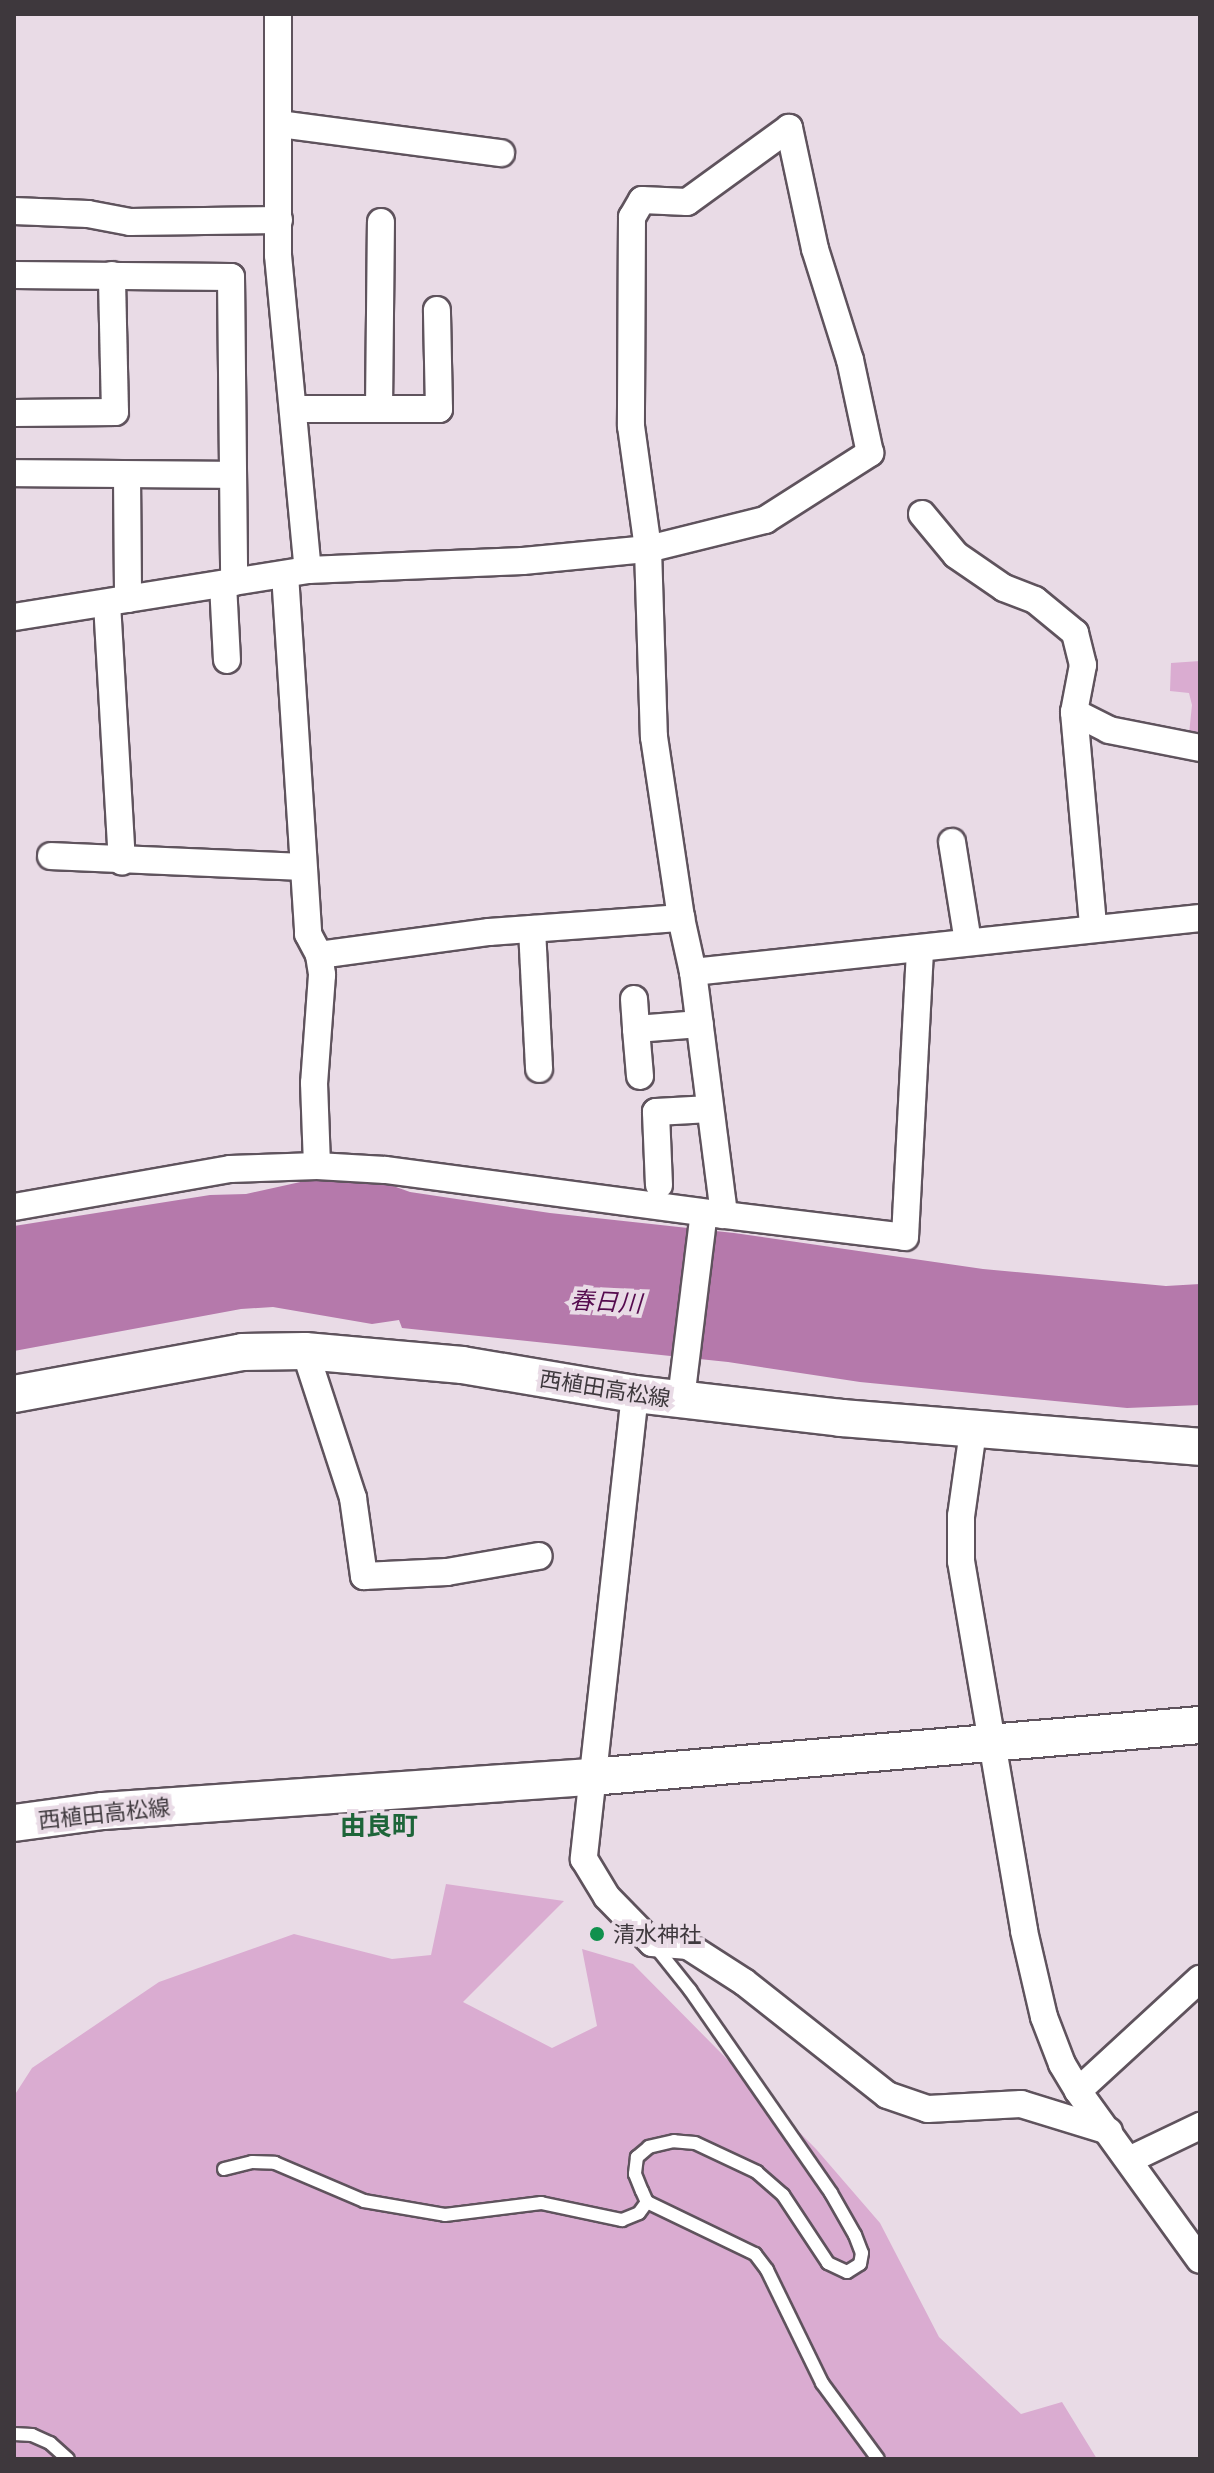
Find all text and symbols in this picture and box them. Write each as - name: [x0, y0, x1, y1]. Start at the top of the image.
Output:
- water label: 春日川: [569, 1286, 643, 1318]
- street label: 西植田高松線: [538, 1365, 672, 1411]
- street label: 西植田高松線: [37, 1793, 171, 1833]
- district label: 由良町: [340, 1810, 418, 1842]
- place label: 清水神社: [613, 1921, 701, 1947]
- marker: 清水神社: [588, 1925, 606, 1943]

